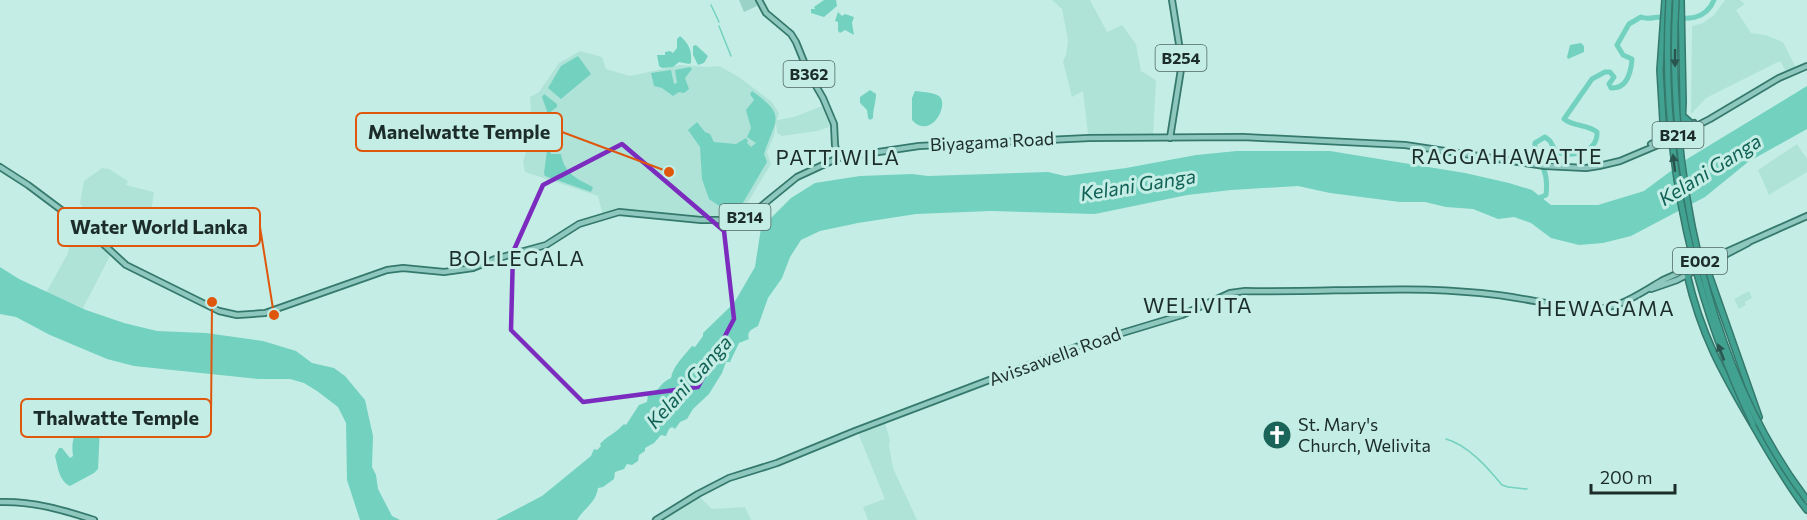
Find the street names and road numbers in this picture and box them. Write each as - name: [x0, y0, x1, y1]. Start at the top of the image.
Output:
- road number: B254: [1156, 45, 1206, 71]
- road number: B362: [784, 61, 834, 87]
- road number: B214: [1652, 122, 1704, 148]
- street label: Biyagama Road: [929, 127, 1055, 155]
- road number: B214: [720, 204, 771, 230]
- road number: E002: [1673, 248, 1727, 274]
- street label: Avissawella Road: [986, 322, 1124, 390]

